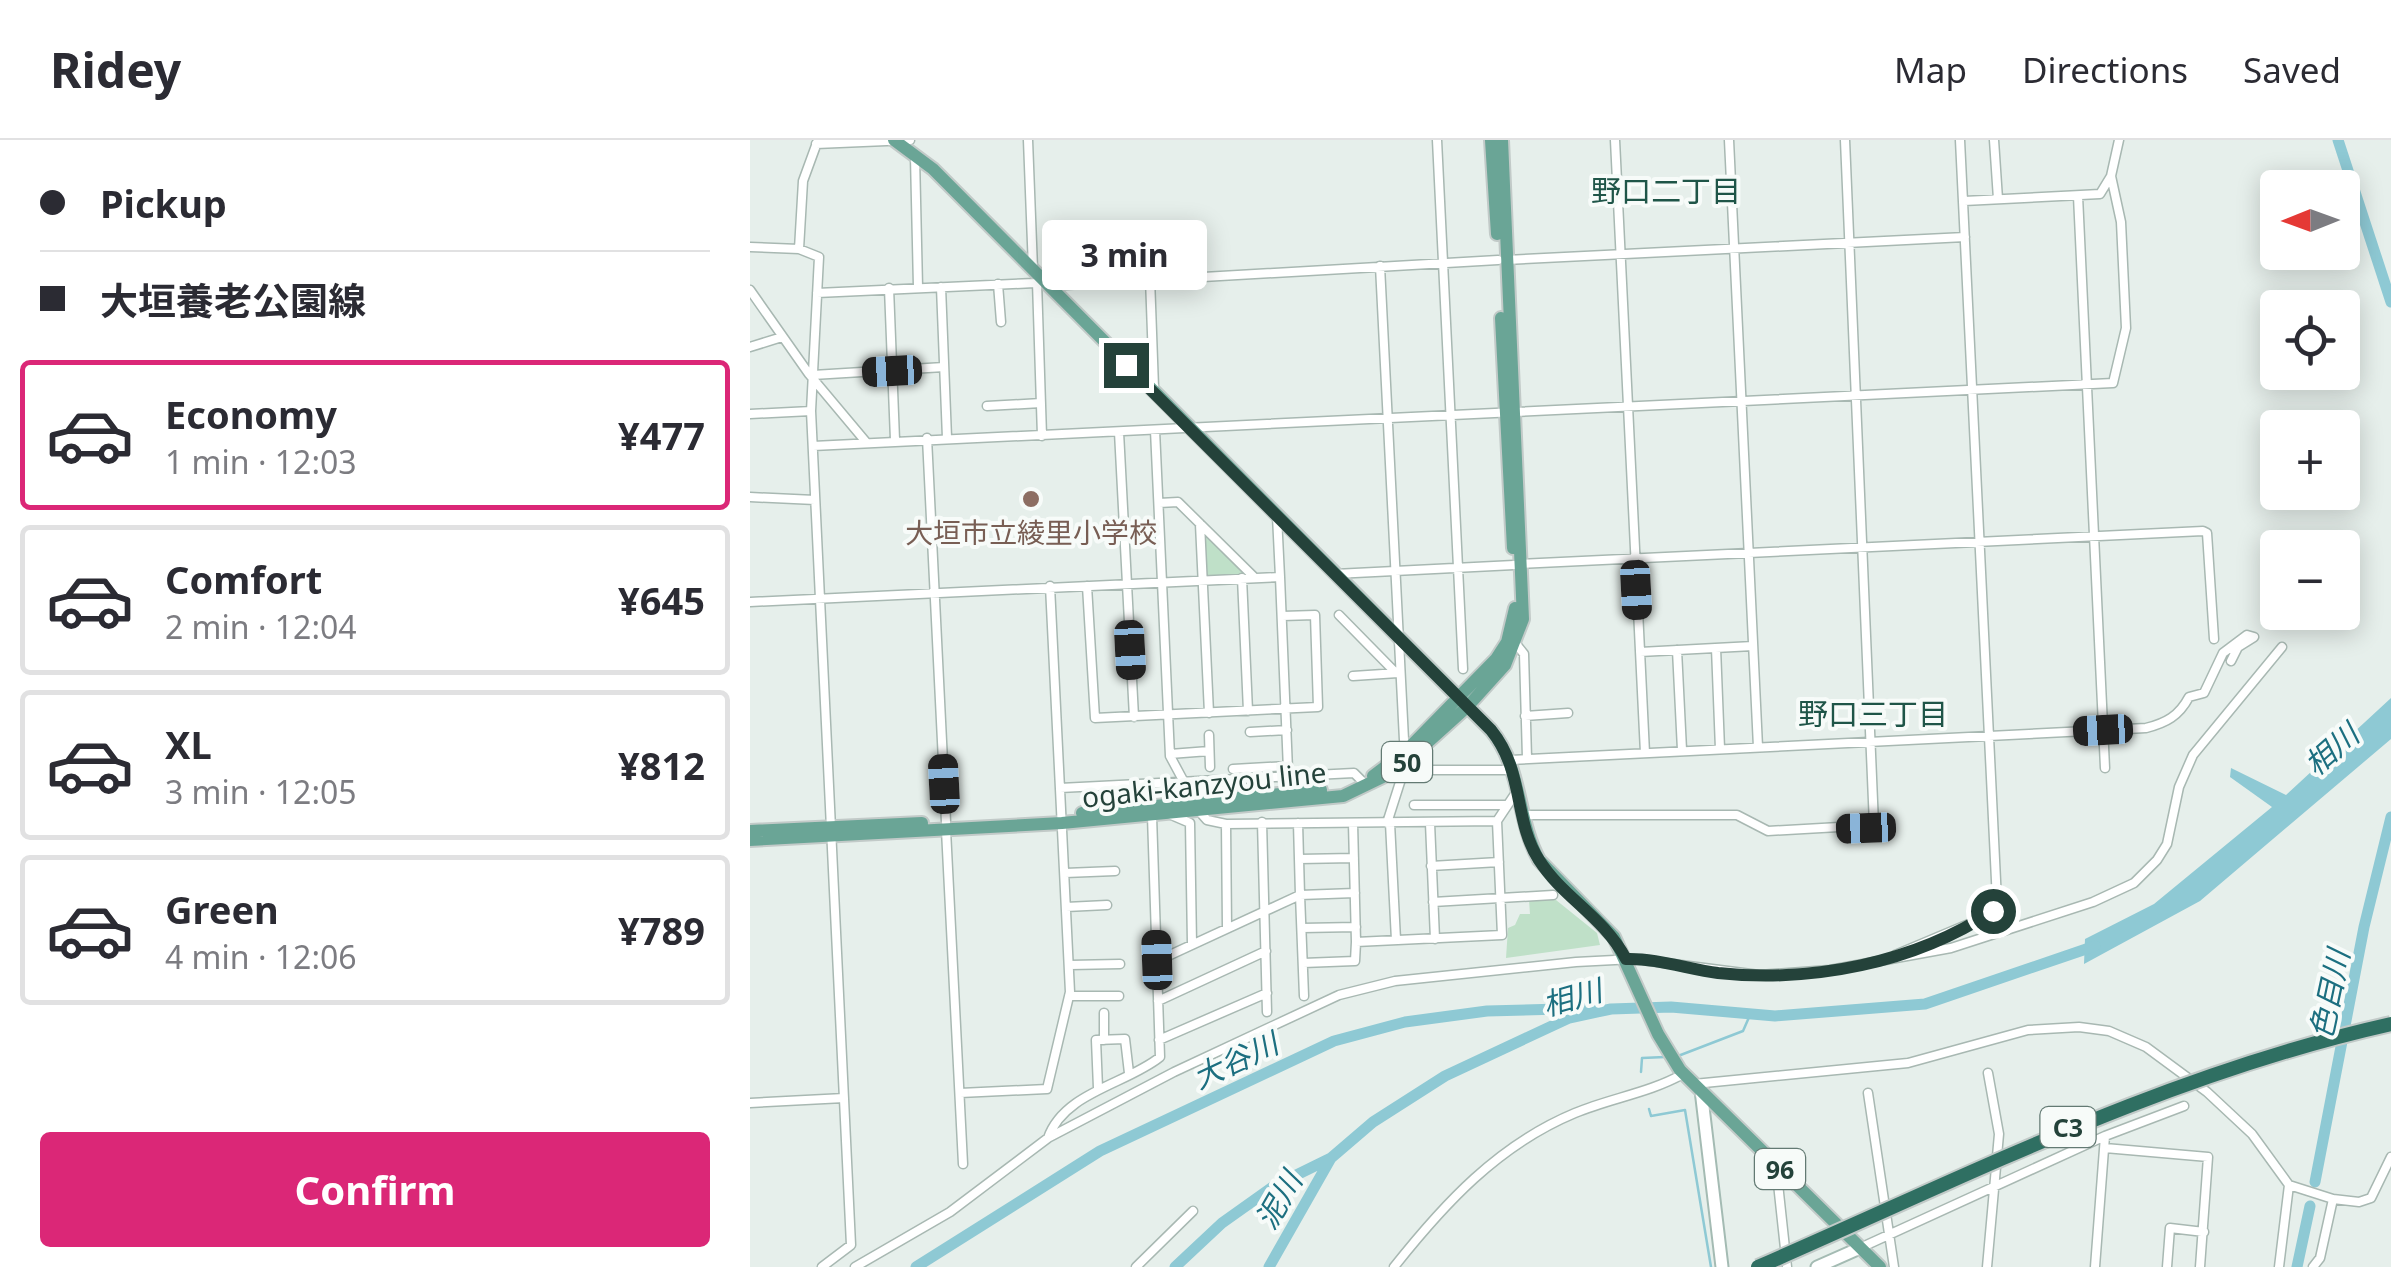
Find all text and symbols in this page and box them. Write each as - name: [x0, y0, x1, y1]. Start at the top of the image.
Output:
- text: Ridey: [50, 37, 181, 102]
- text: Map: [1894, 46, 1967, 93]
- text: Directions: [2022, 46, 2188, 93]
- text: Saved: [2243, 46, 2341, 93]
- district label: 野口二丁目: [1591, 170, 1741, 211]
- north arrow: [2260, 170, 2360, 270]
- map controls: [2260, 170, 2360, 630]
- text: Pickup: [100, 177, 227, 229]
- callout: 3 min: [1044, 220, 1208, 290]
- text: 3 min: [1080, 233, 1169, 276]
- text: 大垣養老公園線: [100, 274, 366, 326]
- button: locate: [2260, 290, 2360, 390]
- route end: [1104, 343, 1149, 388]
- car: [861, 354, 923, 388]
- text: Economy: [165, 388, 337, 440]
- icon: car: [45, 390, 135, 480]
- text: ¥477: [618, 409, 705, 461]
- button: +: [2260, 410, 2360, 510]
- text: 1 min · 12:03: [165, 440, 357, 483]
- marker: 大垣市立綾里小学校: [1020, 488, 1042, 510]
- place label: 大垣市立綾里小学校: [905, 513, 1157, 551]
- button: −: [2260, 530, 2360, 630]
- text: Comfort: [165, 553, 322, 605]
- icon: car: [45, 555, 135, 645]
- car: [1619, 559, 1653, 621]
- text: ¥645: [618, 574, 705, 626]
- text: 2 min · 12:04: [165, 605, 357, 648]
- car: [1113, 619, 1147, 681]
- district label: 野口三丁目: [1798, 693, 1948, 734]
- water label: 相川: [2295, 712, 2369, 784]
- car: [2072, 713, 2134, 747]
- text: XL: [165, 718, 212, 770]
- icon: car: [45, 720, 135, 810]
- text: ¥812: [618, 739, 705, 791]
- road number: 50: [1382, 742, 1432, 782]
- street label: ogaki-kanzyou line: [1080, 752, 1328, 816]
- car: [927, 753, 961, 815]
- text: 3 min · 12:05: [165, 770, 357, 813]
- car: [1835, 812, 1897, 844]
- text: Green: [165, 883, 279, 935]
- icon: car: [45, 885, 135, 975]
- route start: [1971, 889, 2016, 934]
- text: ¥789: [618, 904, 705, 956]
- car: [1141, 929, 1173, 991]
- text: 4 min · 12:06: [165, 935, 357, 978]
- water label: 色目川: [2300, 943, 2359, 1042]
- water label: 相川: [1538, 968, 1609, 1025]
- water label: 大谷川: [1186, 1021, 1287, 1098]
- road number: C3: [2040, 1107, 2096, 1147]
- button: Confirm: [40, 1132, 710, 1247]
- road number: 96: [1755, 1149, 1805, 1189]
- water label: 泥川: [1245, 1161, 1312, 1236]

